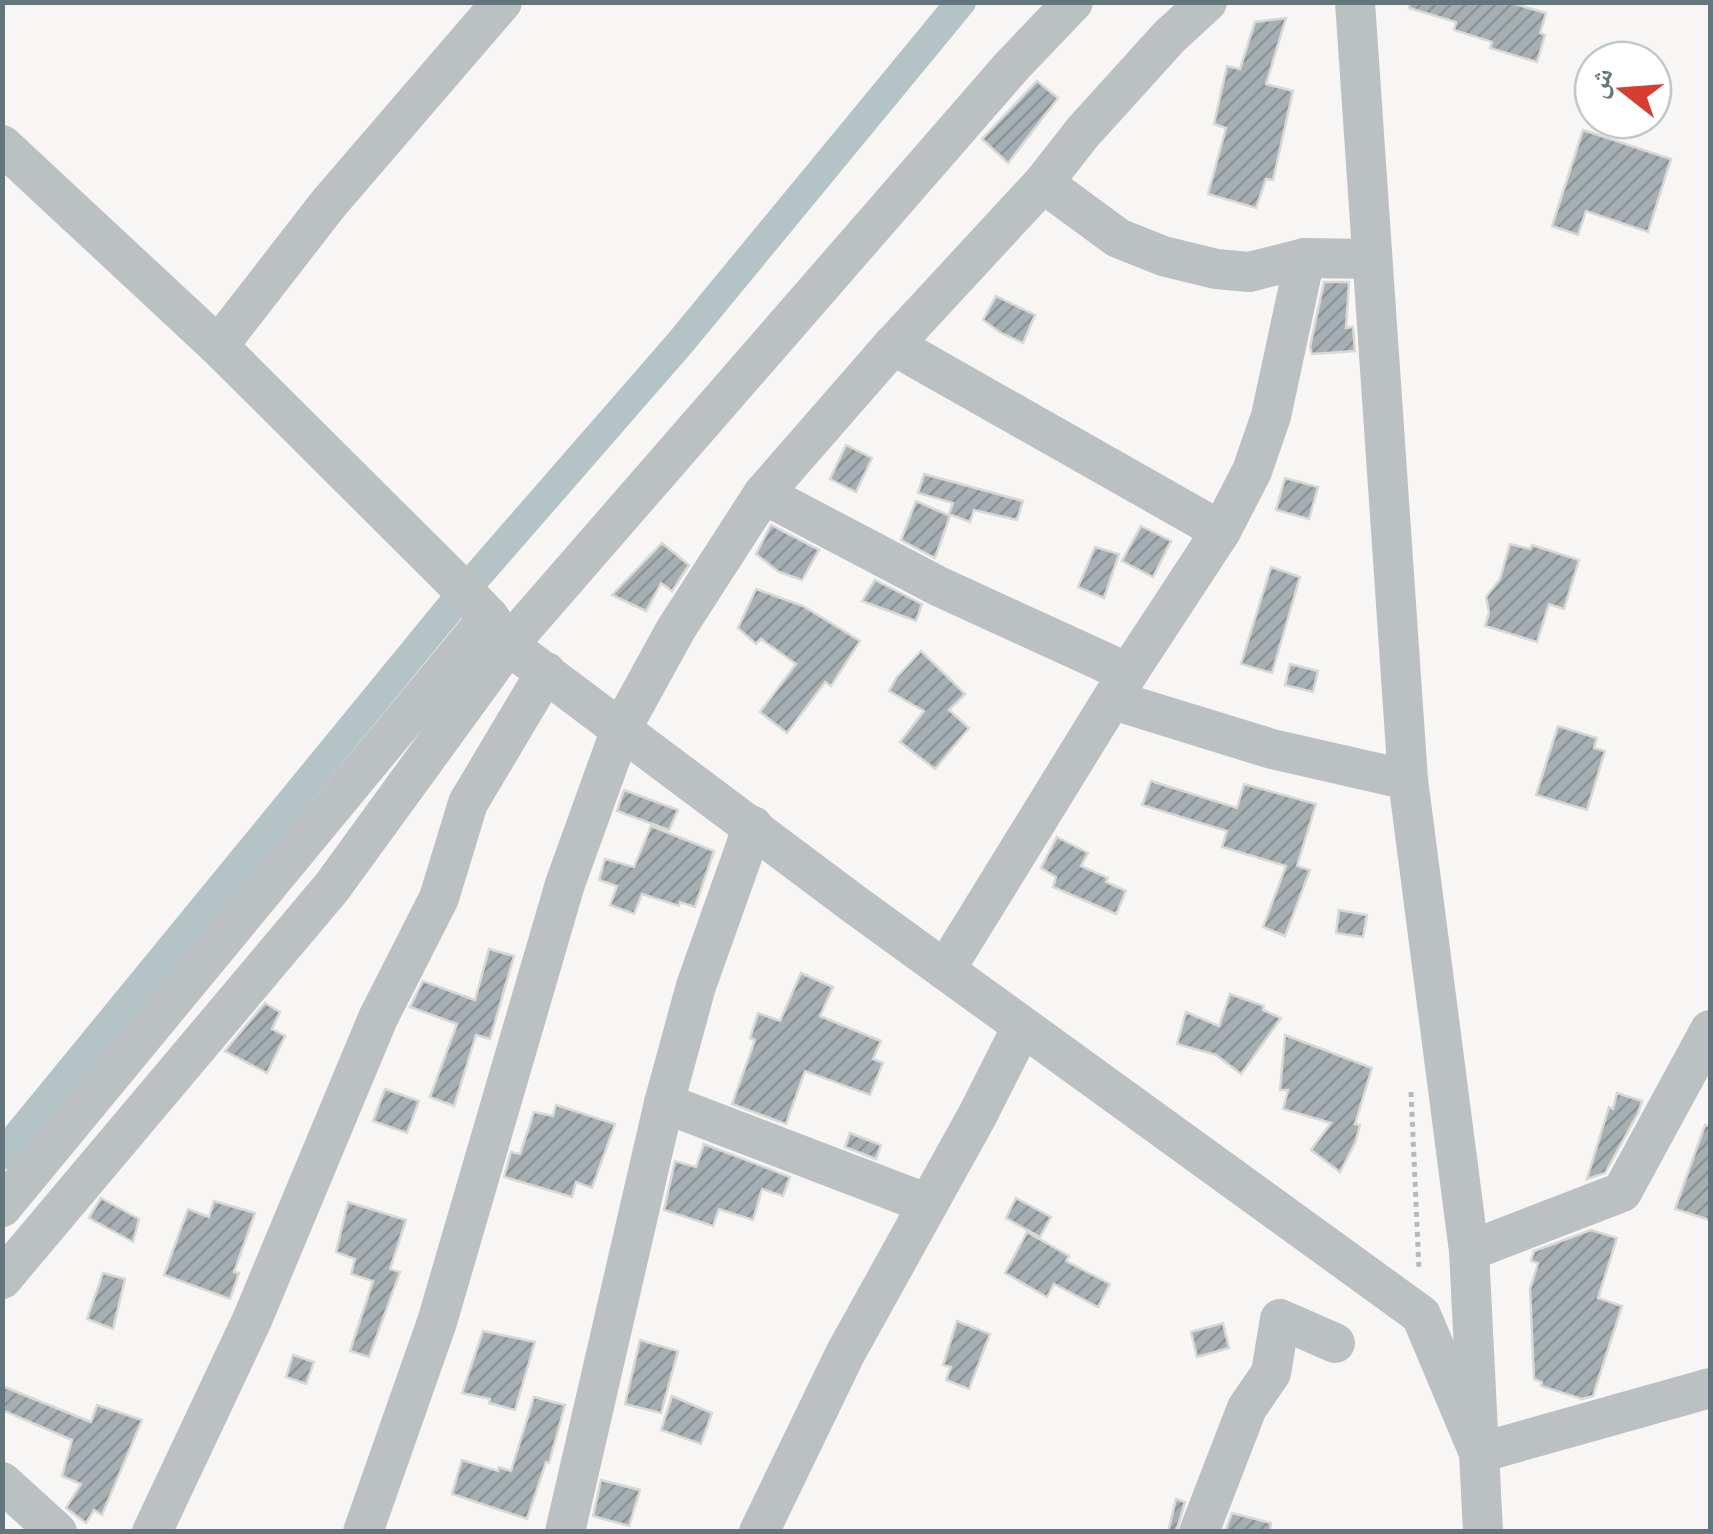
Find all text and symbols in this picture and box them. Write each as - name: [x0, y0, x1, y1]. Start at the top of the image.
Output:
- north arrow: [1573, 40, 1673, 140]
- text: ش: [1580, 64, 1621, 102]

